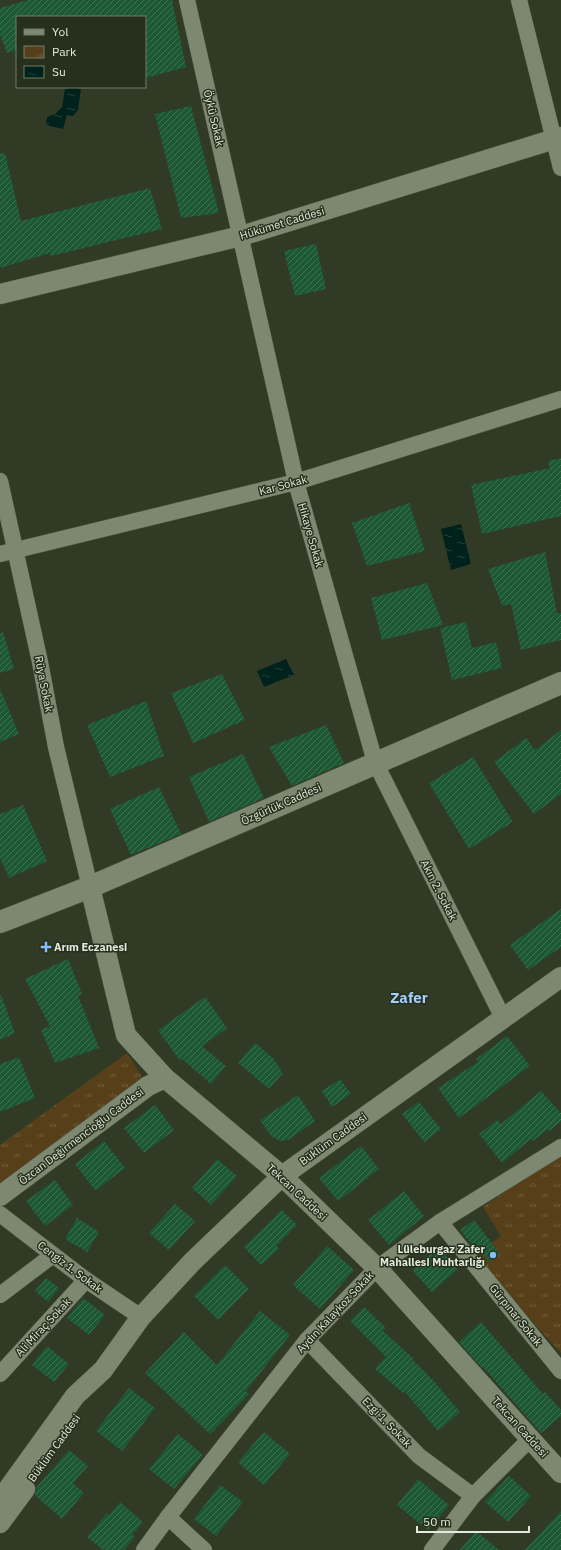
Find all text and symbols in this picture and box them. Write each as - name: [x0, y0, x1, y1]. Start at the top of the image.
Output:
- legend: [16, 16, 146, 88]
- text: Yol: [52, 24, 69, 39]
- text: Park: [52, 44, 77, 59]
- text: Su: [52, 64, 66, 79]
- street label: Öykü Sokak: [201, 88, 227, 148]
- street label: Hükümet Caddesi: [238, 203, 326, 243]
- street label: Kar Sokak: [257, 472, 309, 498]
- street label: Hikaye Sokak: [295, 501, 327, 569]
- street label: Rüya Sokak: [32, 655, 56, 714]
- street label: Özgürlük Caddesi: [239, 780, 323, 828]
- street label: Akın 2. Sokak: [418, 857, 460, 923]
- place label: Arım Eczanesi: [54, 940, 127, 954]
- marker: Arım Eczanesi: [41, 942, 51, 952]
- district label: Zafer: [390, 988, 428, 1007]
- street label: Özcan Değirmencioğlu Caddesi: [16, 1084, 146, 1188]
- street label: Büklüm Caddesi: [296, 1110, 370, 1168]
- street label: Tekcan Caddesi: [264, 1161, 330, 1223]
- street label: Cengiz 1. Sokak: [35, 1238, 105, 1296]
- place label: Lüleburgaz Zafer Mahallesi Muhtarlığı: [380, 1242, 486, 1269]
- marker: Lüleburgaz Zafer Mahallesi Muhtarlığı: [488, 1250, 498, 1260]
- street label: Aydın Kalaykoz Sokak: [294, 1268, 377, 1356]
- street label: Gürpınar Sokak: [487, 1281, 545, 1349]
- street label: Ali Miraç Sokak: [12, 1295, 74, 1359]
- street label: Ezgi 1. Sokak: [359, 1394, 415, 1450]
- street label: Tekcan Caddesi: [489, 1394, 551, 1460]
- street label: Büklüm Caddesi: [25, 1411, 83, 1485]
- scale bar: [417, 1508, 529, 1534]
- text: 50 m: [423, 1514, 451, 1529]

